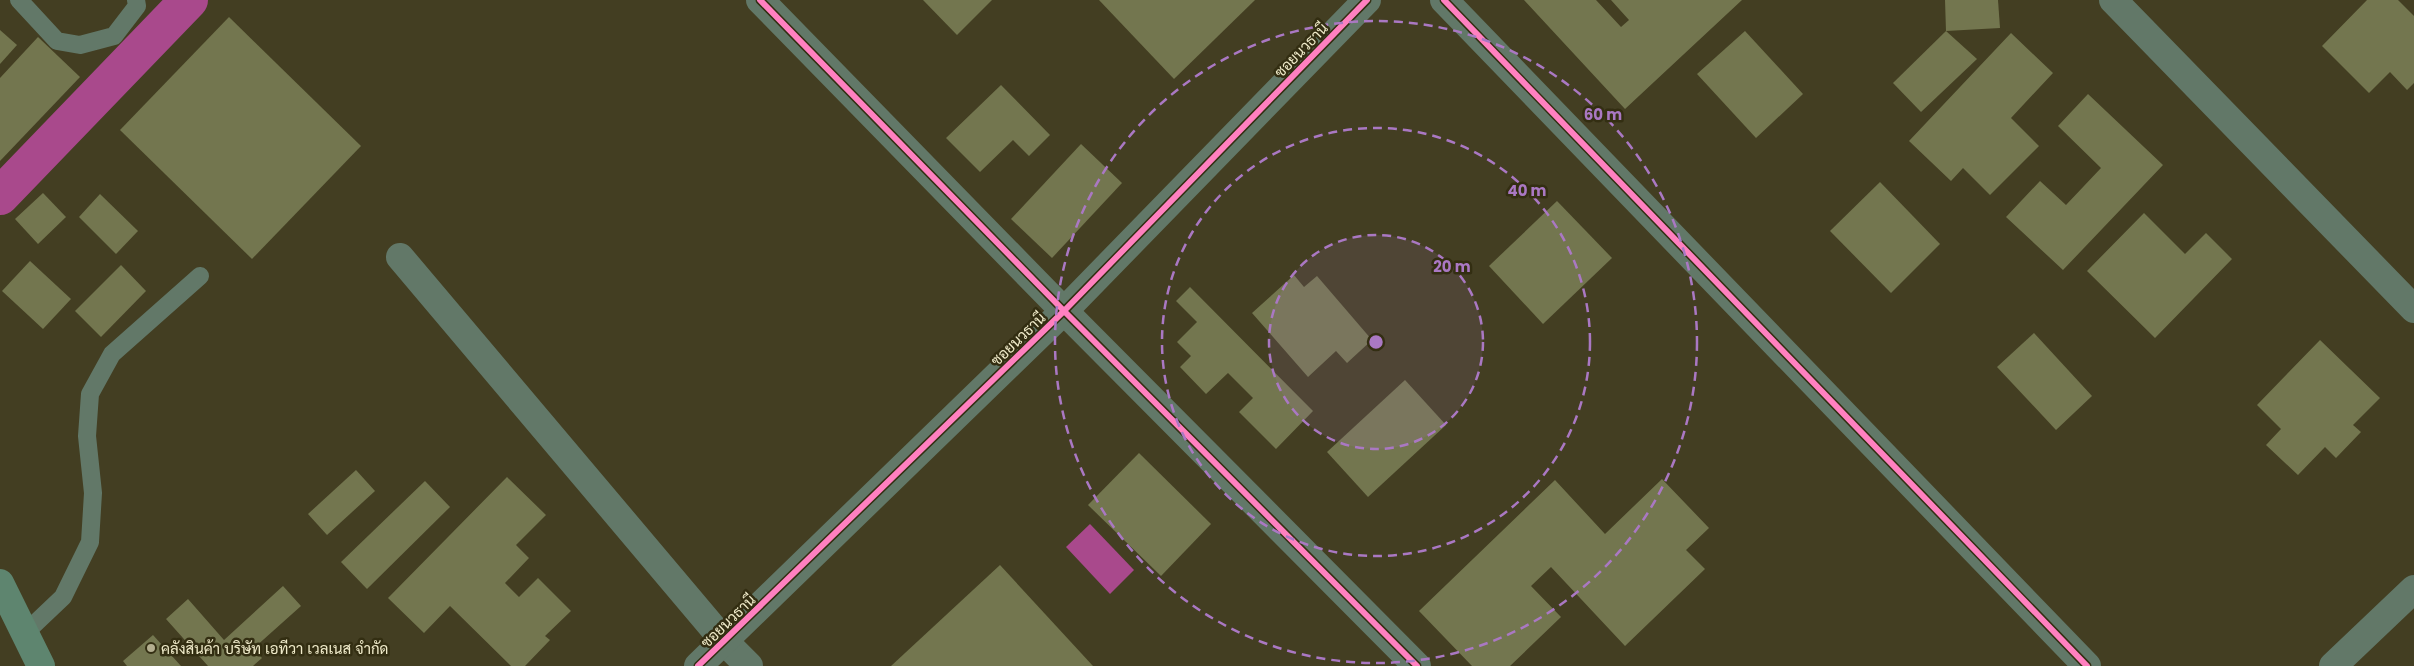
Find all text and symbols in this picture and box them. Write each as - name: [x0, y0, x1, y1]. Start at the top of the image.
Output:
- street label: ซอยนวธานี: [1270, 18, 1332, 82]
- text: 60 m: [1584, 104, 1622, 125]
- text: 40 m: [1507, 180, 1547, 201]
- text: 20 m: [1433, 256, 1471, 277]
- street label: ซอยนวธานี: [986, 308, 1050, 370]
- centre of rings: [1367, 333, 1385, 351]
- street label: ซอยนวธานี: [696, 590, 760, 652]
- place label: คลังสินค้า บริษัท เอทีวา เวลเนส จำกัด: [161, 638, 388, 659]
- marker: คลังสินค้า บริษัท เอทีวา เวลเนส จำกัด: [145, 642, 157, 654]

